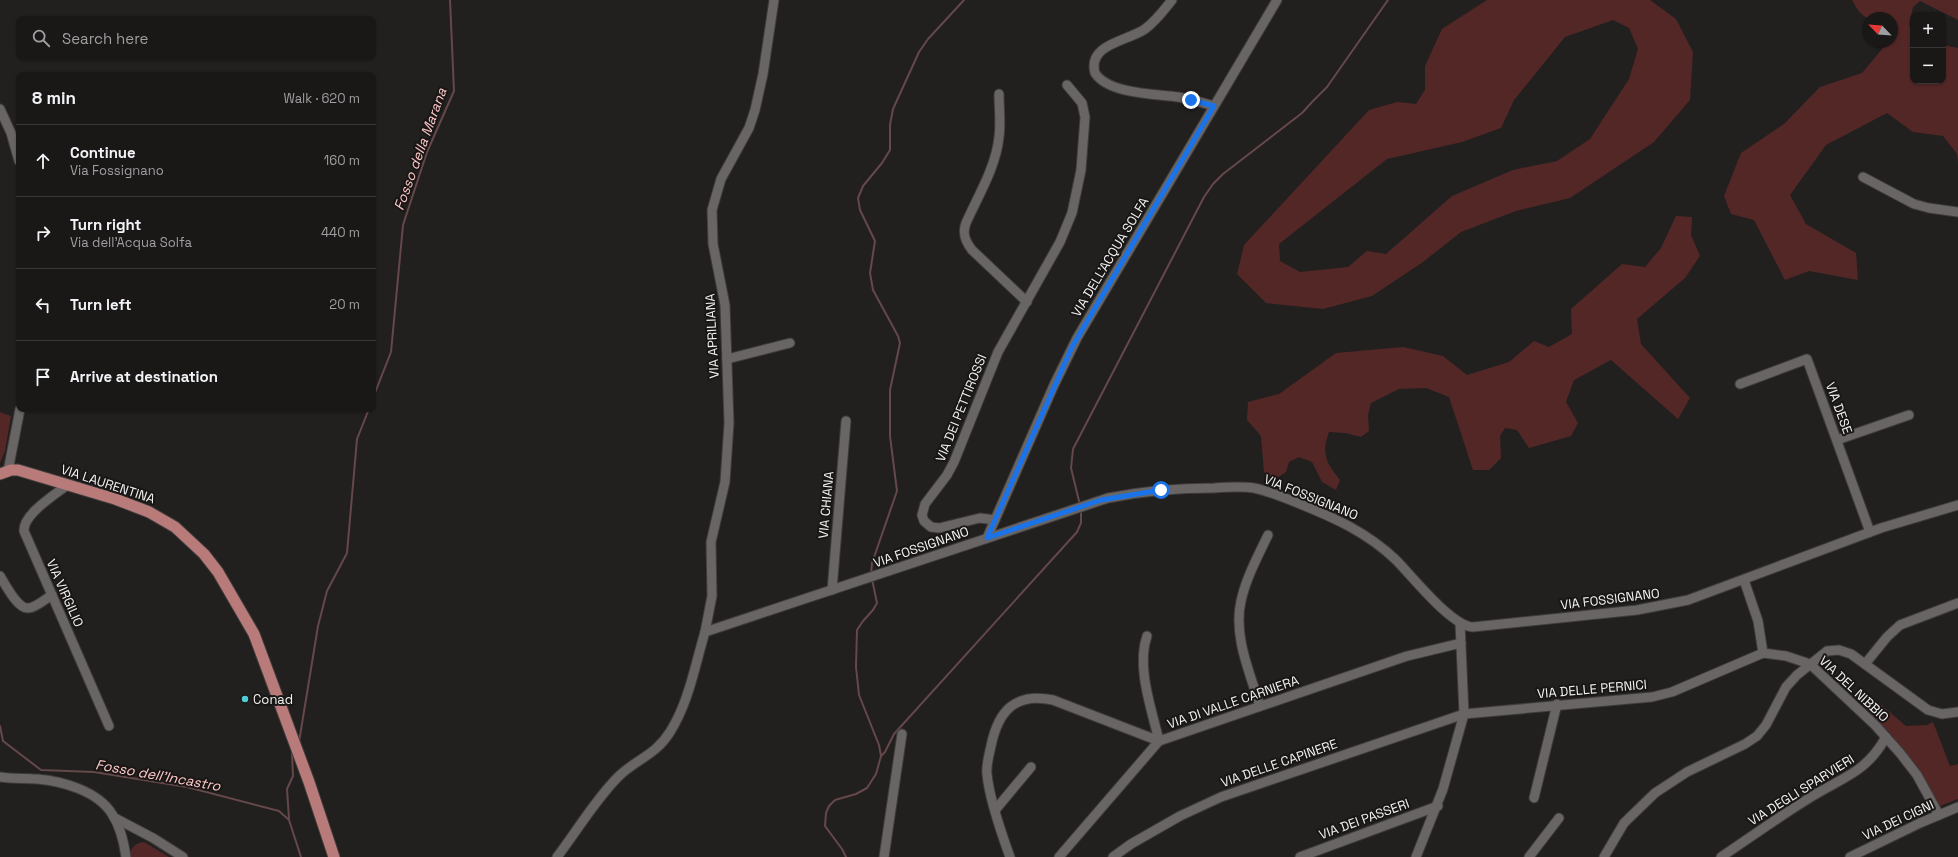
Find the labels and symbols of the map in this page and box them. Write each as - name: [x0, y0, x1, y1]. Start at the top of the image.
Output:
- north arrow: [1862, 12, 1898, 48]
- water label: Fosso della Marana: [390, 85, 451, 213]
- route end: [1182, 91, 1200, 109]
- street label: VIA DELL'ACQUA SOLFA: [1067, 194, 1153, 320]
- street label: VIA APRILIANA: [701, 293, 723, 379]
- street label: VIA DEI PETTIROSSI: [932, 352, 990, 464]
- street label: VIA DESE: [1822, 380, 1856, 436]
- street label: VIA LAURENTINA: [59, 461, 157, 507]
- street label: VIA FOSSIGNANO: [1261, 470, 1361, 524]
- street label: VIA CHIANA: [815, 471, 837, 539]
- route start: [1152, 481, 1170, 499]
- street label: VIA FOSSIGNANO: [871, 523, 971, 571]
- street label: VIA VIRGILIO: [42, 556, 88, 630]
- street label: VIA FOSSIGNANO: [1559, 584, 1661, 614]
- street label: VIA DEL NIBBIO: [1815, 652, 1893, 726]
- street label: VIA DI VALLE CARNIERA: [1165, 671, 1301, 733]
- street label: VIA DELLE PERNICI: [1536, 676, 1648, 702]
- place label: Conad: [253, 691, 293, 708]
- marker: Conad: [240, 694, 250, 704]
- street label: VIA DELLE CAPINERE: [1218, 735, 1340, 791]
- street label: VIA DEGLI SPARVIERI: [1745, 750, 1857, 830]
- water label: Fosso dell'Incastro: [94, 755, 222, 795]
- street label: VIA DEI PASSERI: [1317, 795, 1411, 843]
- street label: VIA DEI CIGNI: [1860, 796, 1936, 844]

